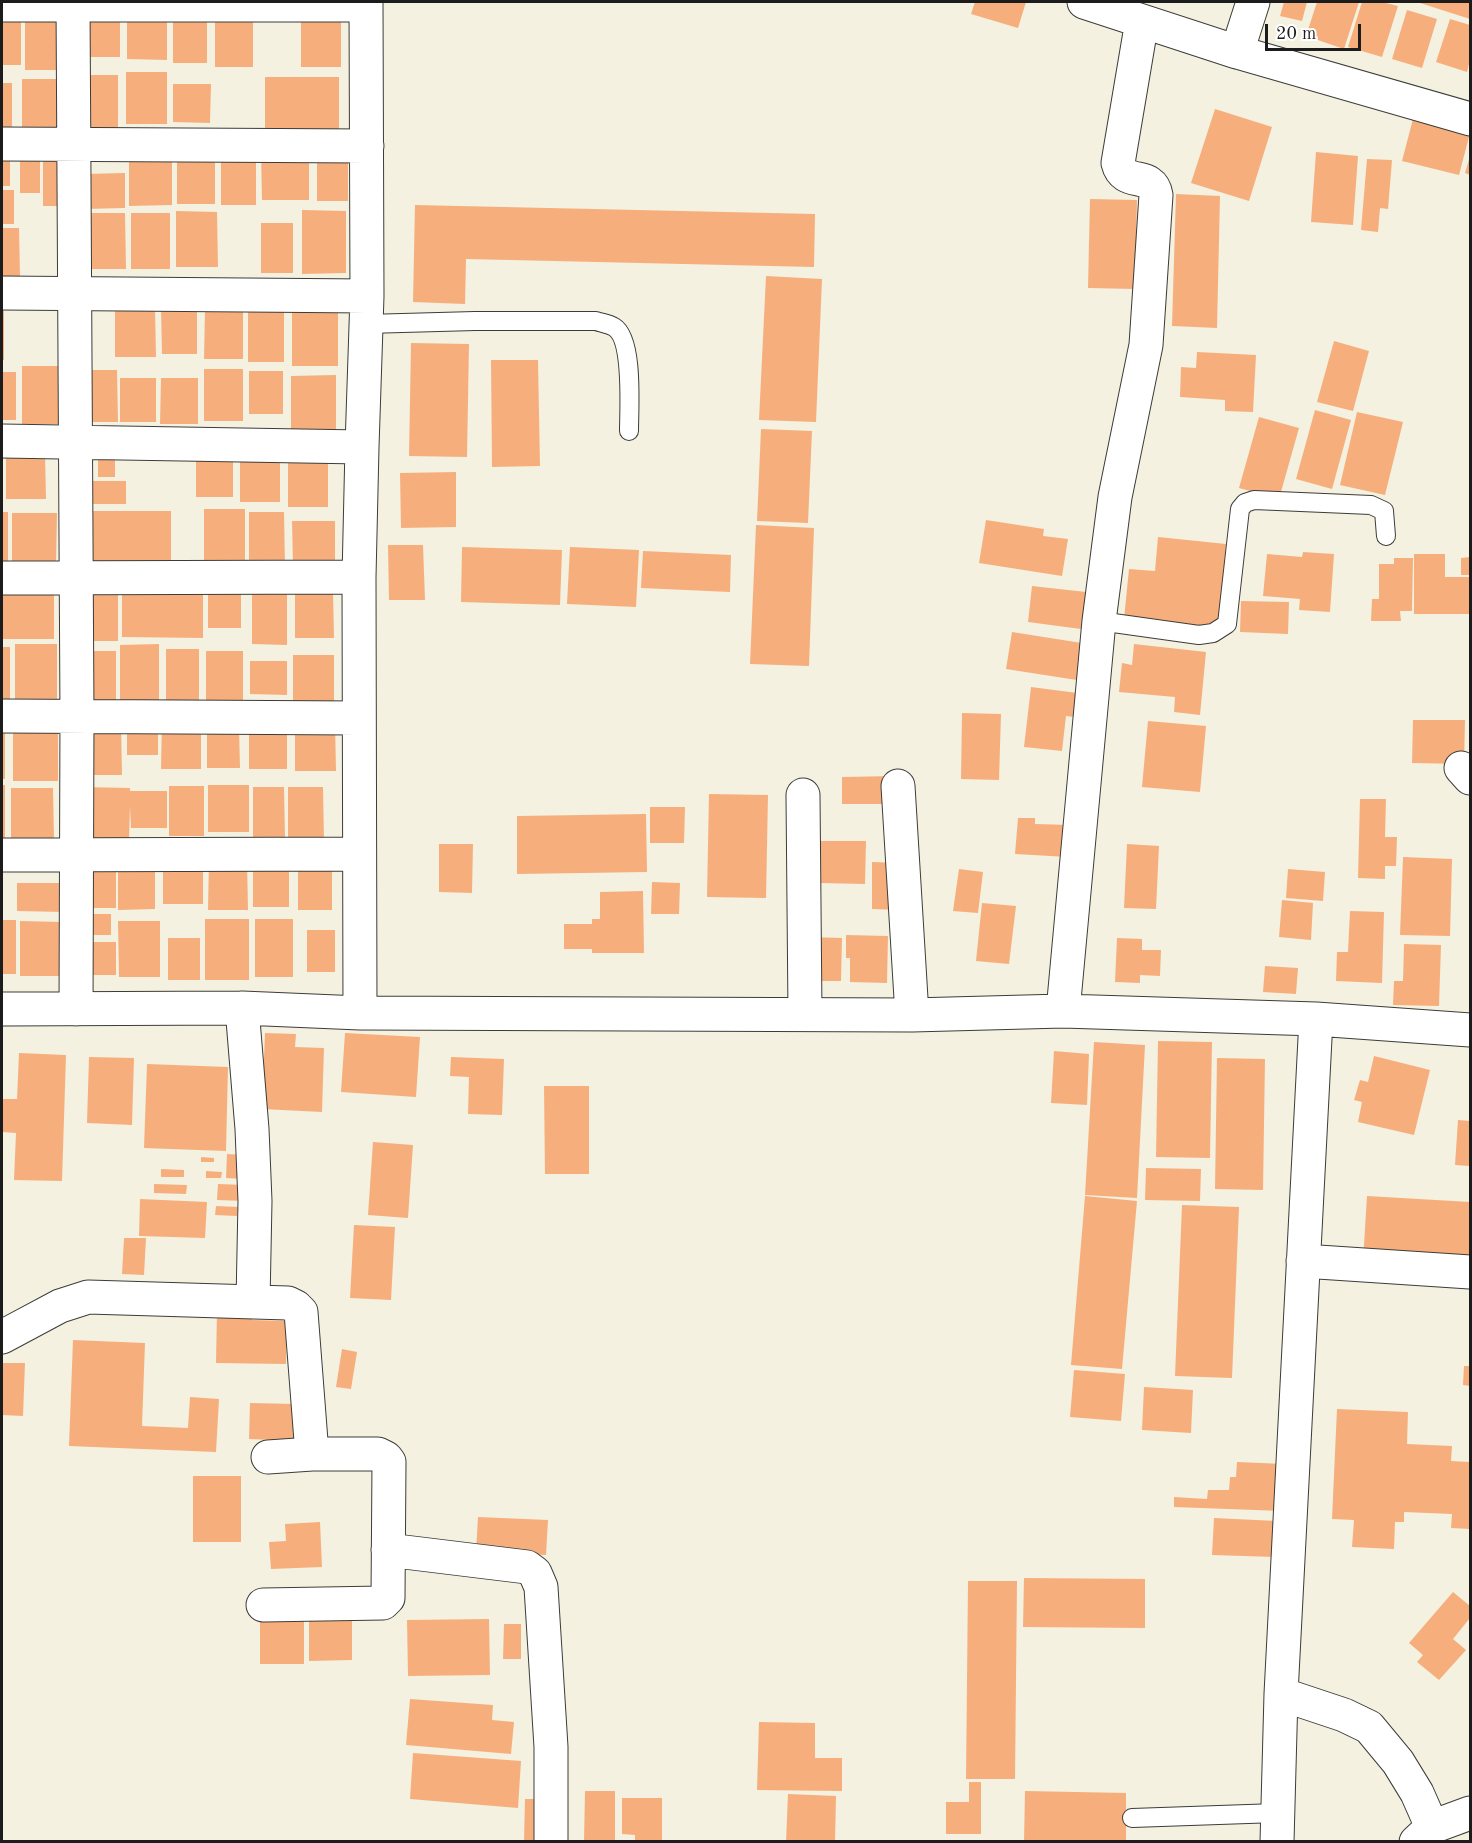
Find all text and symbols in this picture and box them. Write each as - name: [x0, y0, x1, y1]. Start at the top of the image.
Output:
- scale bar: [1268, 12, 1364, 50]
- text: 20 m: [1276, 25, 1316, 43]

